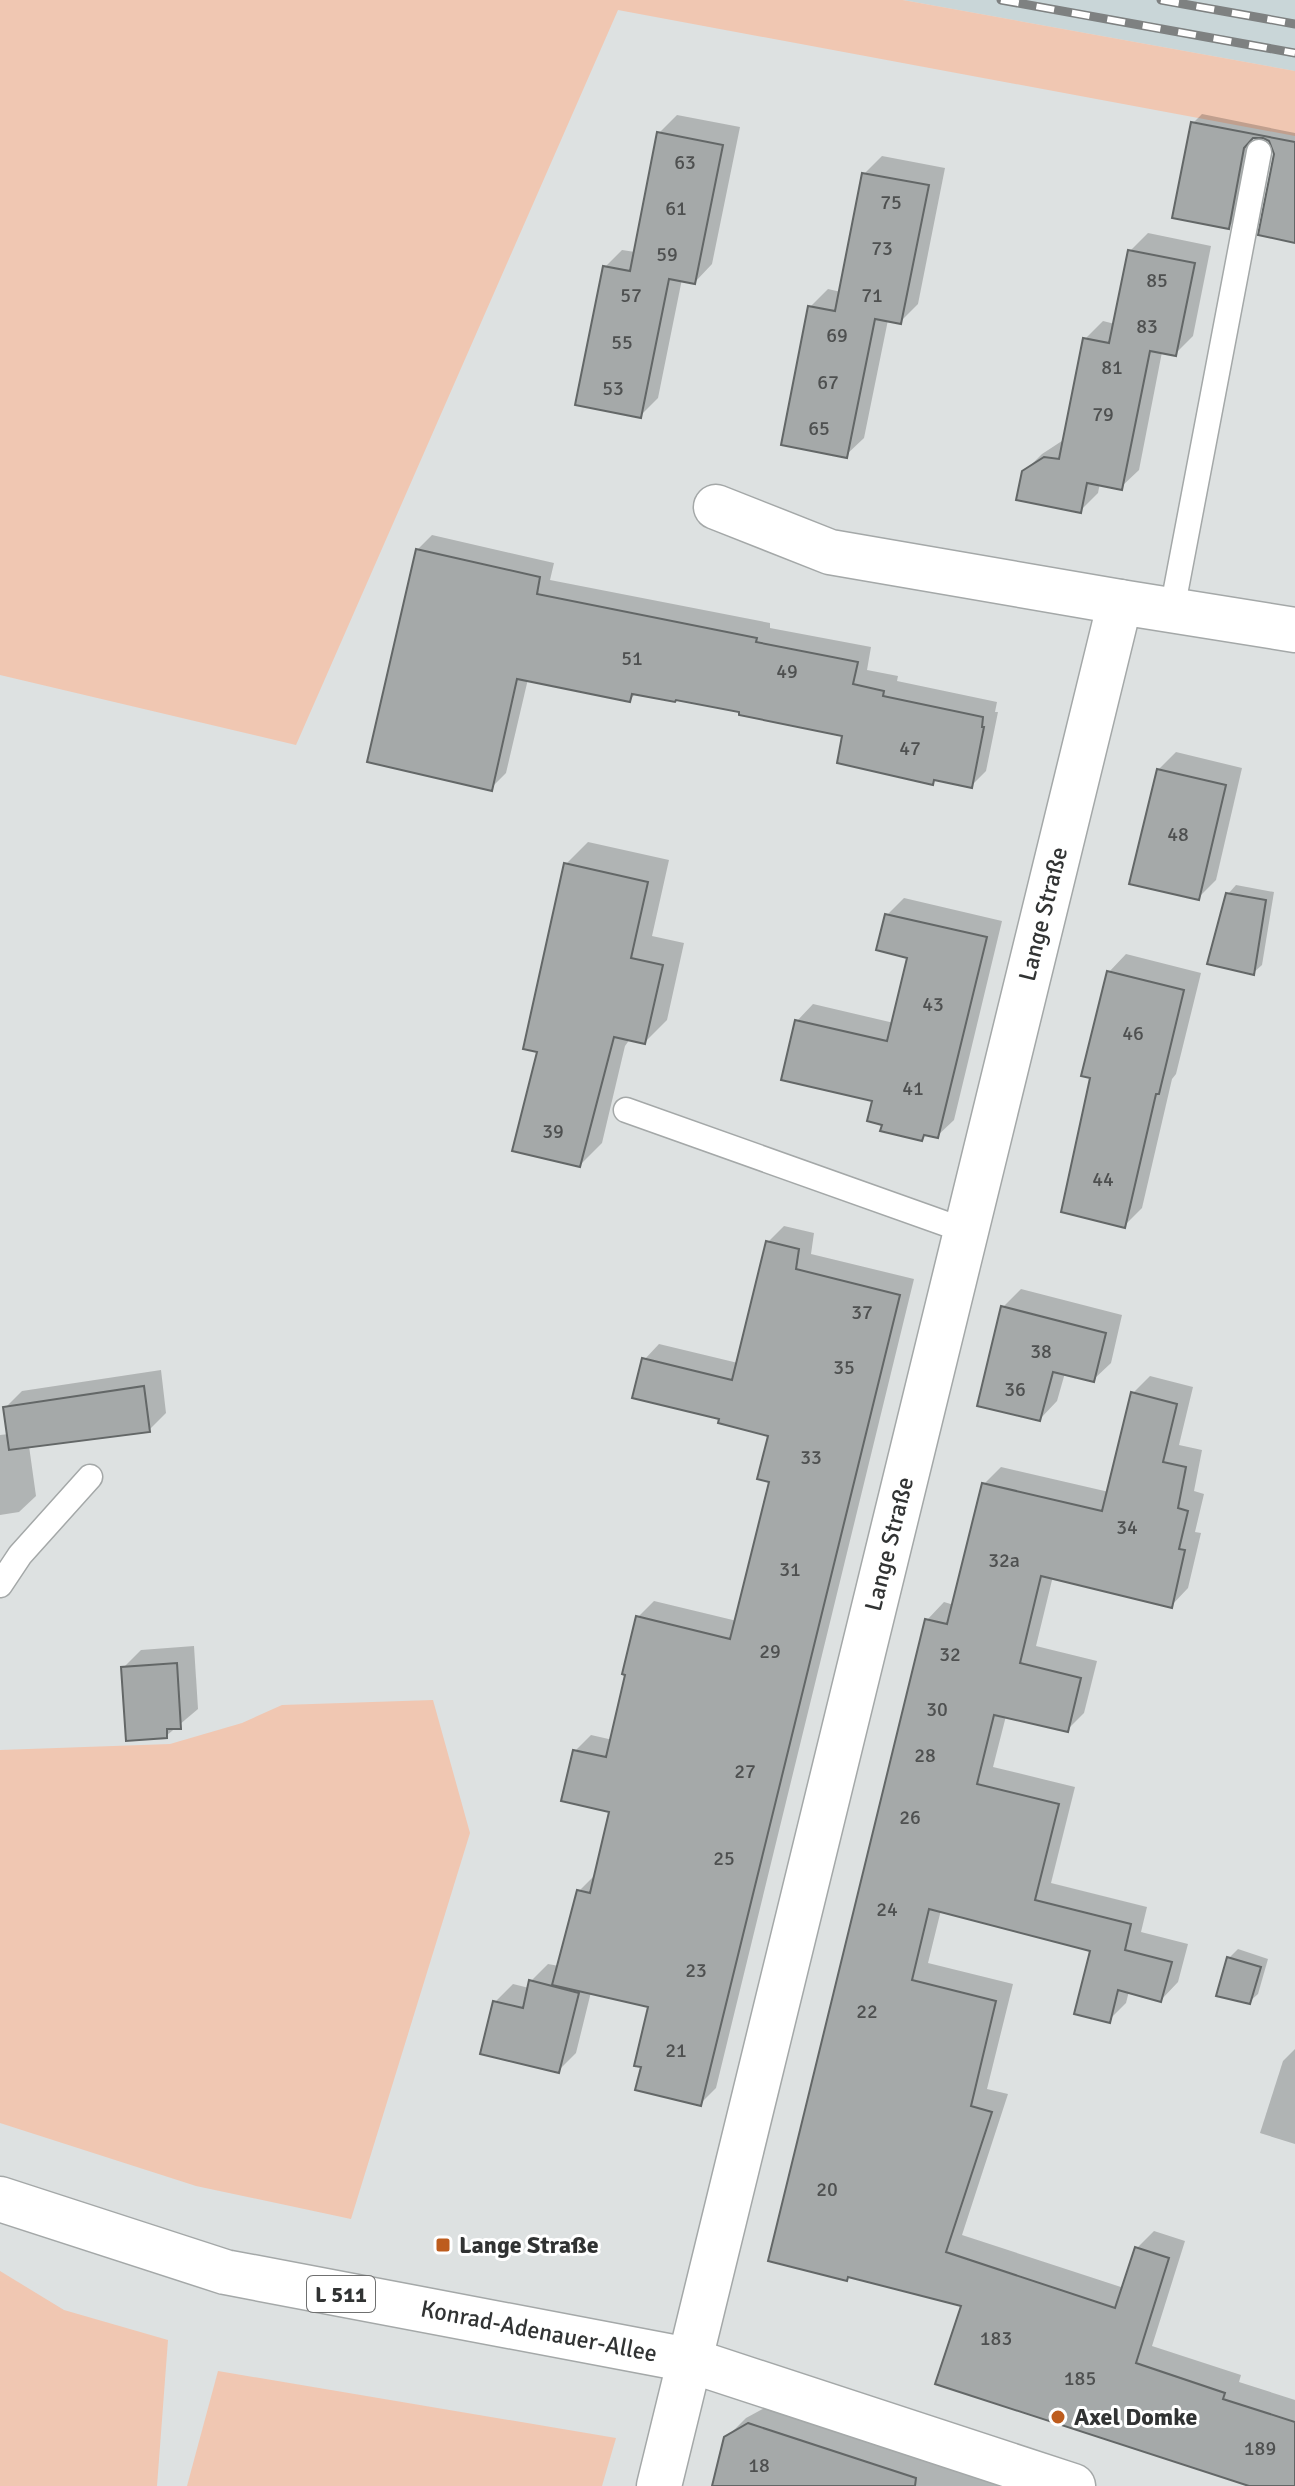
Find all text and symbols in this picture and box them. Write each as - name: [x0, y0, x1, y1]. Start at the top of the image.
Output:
- house number: 63: [674, 150, 696, 175]
- house number: 75: [880, 190, 902, 215]
- house number: 61: [665, 196, 687, 221]
- house number: 73: [871, 236, 893, 261]
- house number: 59: [656, 242, 678, 267]
- house number: 85: [1146, 268, 1168, 293]
- house number: 57: [620, 283, 642, 308]
- house number: 71: [861, 283, 883, 308]
- house number: 83: [1136, 314, 1158, 339]
- house number: 69: [826, 323, 848, 348]
- house number: 55: [611, 330, 633, 355]
- house number: 81: [1101, 355, 1123, 380]
- house number: 67: [817, 370, 839, 395]
- house number: 53: [602, 376, 624, 401]
- house number: 79: [1092, 402, 1114, 427]
- house number: 65: [808, 416, 830, 441]
- house number: 51: [621, 646, 643, 671]
- house number: 49: [776, 659, 798, 684]
- house number: 47: [899, 736, 921, 761]
- house number: 48: [1167, 822, 1189, 847]
- street label: Lange Straße: [1012, 844, 1074, 984]
- house number: 43: [922, 992, 944, 1017]
- house number: 46: [1122, 1021, 1144, 1046]
- house number: 41: [902, 1076, 924, 1101]
- house number: 39: [542, 1119, 564, 1144]
- house number: 44: [1092, 1167, 1114, 1192]
- house number: 37: [851, 1300, 873, 1325]
- house number: 38: [1030, 1339, 1052, 1364]
- house number: 35: [833, 1355, 855, 1380]
- house number: 36: [1004, 1377, 1026, 1402]
- house number: 33: [800, 1445, 822, 1470]
- street label: Lange Straße: [858, 1474, 920, 1614]
- house number: 34: [1116, 1515, 1138, 1540]
- house number: 32a: [988, 1548, 1020, 1573]
- house number: 31: [779, 1557, 801, 1582]
- house number: 29: [759, 1639, 781, 1664]
- house number: 32: [939, 1642, 961, 1667]
- house number: 30: [926, 1697, 948, 1722]
- house number: 28: [914, 1743, 936, 1768]
- house number: 27: [734, 1759, 756, 1784]
- house number: 26: [899, 1805, 921, 1830]
- house number: 25: [713, 1846, 735, 1871]
- house number: 24: [876, 1897, 898, 1922]
- house number: 23: [685, 1958, 707, 1983]
- house number: 22: [856, 1999, 878, 2024]
- house number: 21: [665, 2038, 687, 2063]
- house number: 20: [816, 2177, 838, 2202]
- place label: Lange Straße: [459, 2230, 599, 2260]
- marker: Lange Straße: [434, 2236, 452, 2254]
- road number: L 511: [307, 2276, 375, 2312]
- street label: Konrad-Adenauer-Allee: [418, 2293, 660, 2369]
- house number: 183: [980, 2326, 1012, 2351]
- house number: 185: [1064, 2366, 1096, 2391]
- place label: Axel Domke: [1074, 2402, 1197, 2432]
- marker: Axel Domke: [1049, 2408, 1067, 2426]
- house number: 189: [1244, 2436, 1276, 2461]
- house number: 18: [748, 2453, 770, 2478]

